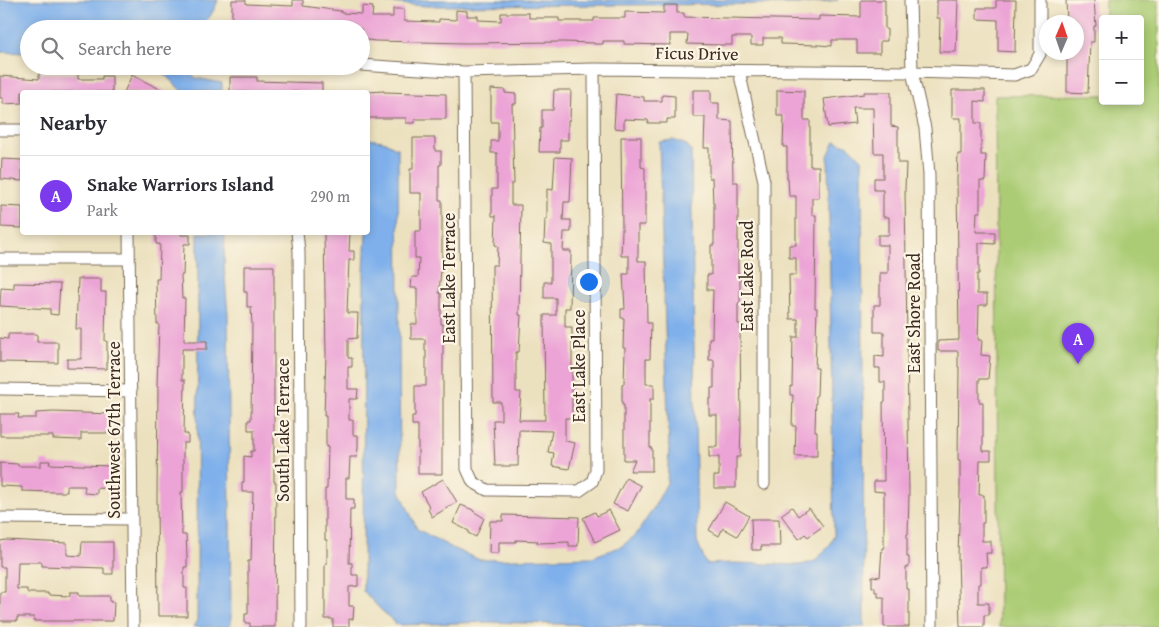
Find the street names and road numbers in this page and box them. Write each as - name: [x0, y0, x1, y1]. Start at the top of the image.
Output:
- street label: Ficus Drive: [655, 39, 739, 67]
- street label: East Lake Terrace: [435, 213, 462, 343]
- street label: East Lake Road: [733, 220, 760, 332]
- street label: East Shore Road: [900, 252, 927, 373]
- street label: East Lake Place: [565, 309, 592, 423]
- street label: Southwest 67th Terrace: [100, 341, 127, 519]
- street label: South Lake Terrace: [269, 358, 296, 502]

